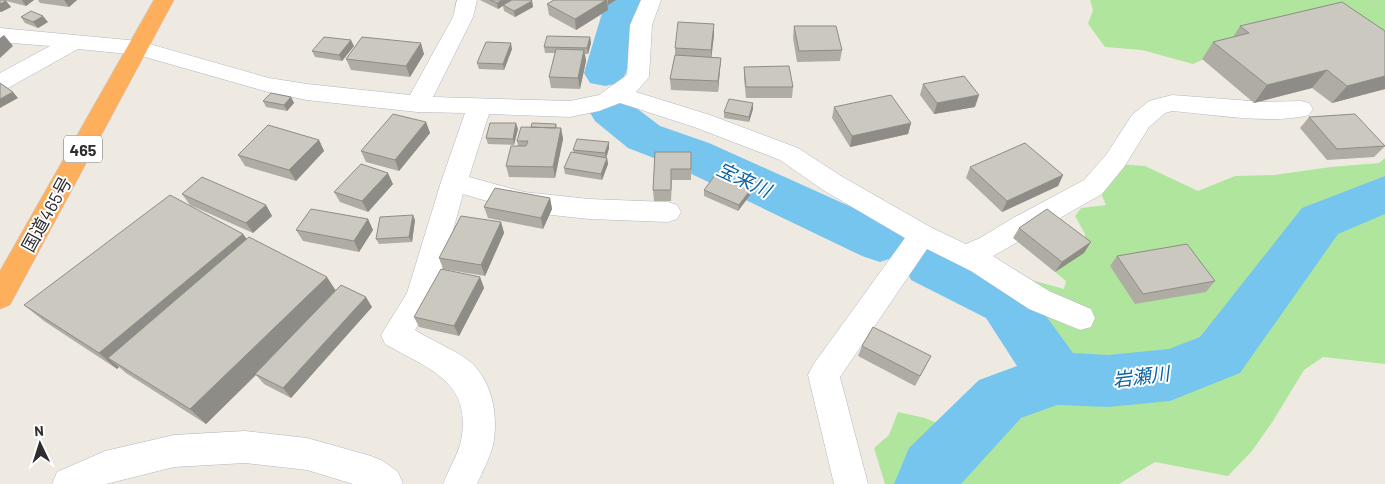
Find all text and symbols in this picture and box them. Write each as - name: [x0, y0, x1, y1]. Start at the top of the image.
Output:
- road number: 465: [64, 136, 102, 162]
- water label: 宝来川: [713, 157, 776, 202]
- street label: 国道465号: [16, 173, 76, 255]
- water label: 岩瀬川: [1111, 361, 1173, 391]
- north arrow: [15, 419, 65, 469]
- text: N: [34, 422, 44, 439]

